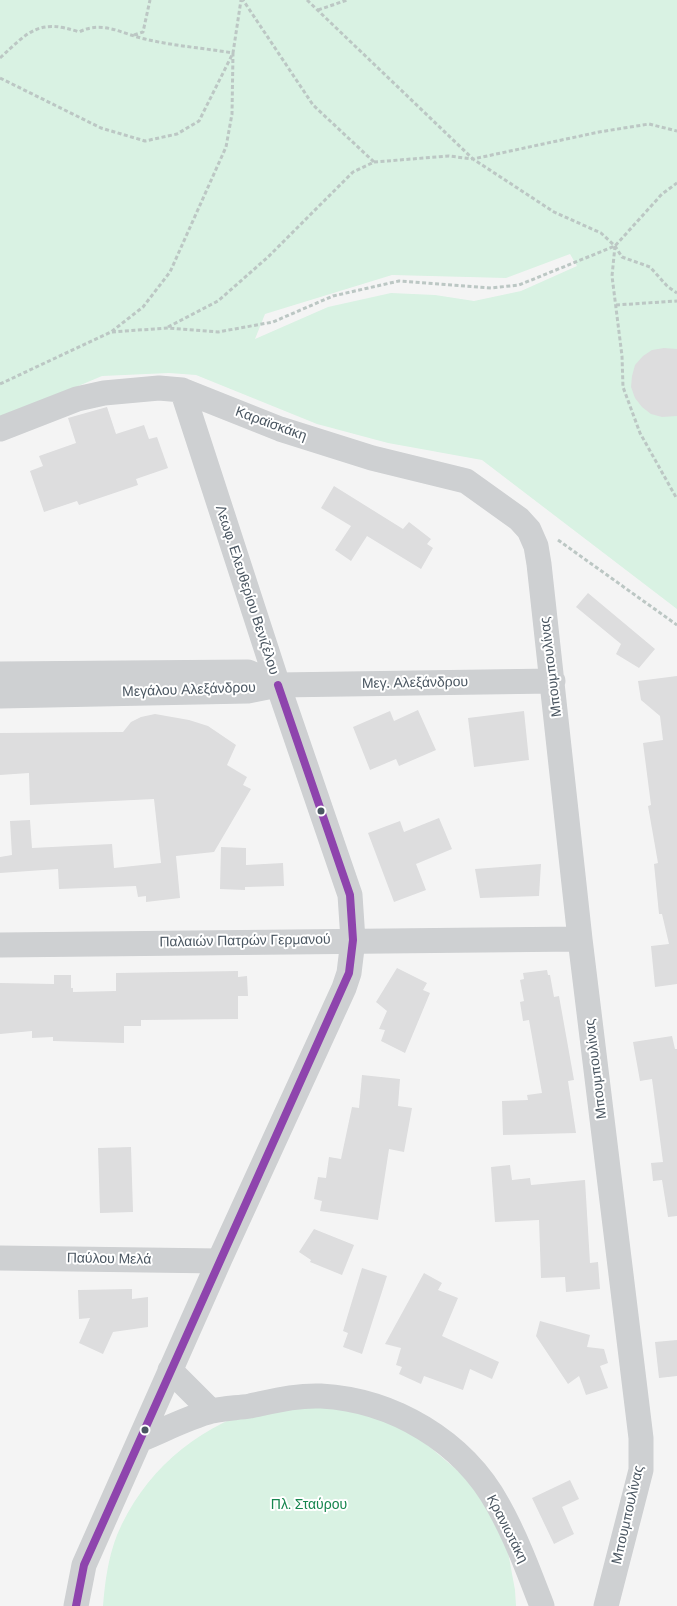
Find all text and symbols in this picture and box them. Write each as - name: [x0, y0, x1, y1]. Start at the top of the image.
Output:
- street label: Καραϊσκάκη: [233, 403, 309, 445]
- street label: Λεωφ. Ελευθερίου Βενιζέλου: [212, 503, 282, 677]
- street label: Μπουμπουλίνας: [537, 616, 565, 718]
- street label: Μεγ. Αλεξάνδρου: [362, 674, 468, 692]
- street label: Μεγάλου Αλεξάνδρου: [122, 679, 256, 701]
- unlabelled marker: [316, 806, 326, 816]
- street label: Παλαιών Πατρών Γερμανού: [159, 931, 331, 951]
- street label: Μπουμπουλίνας: [582, 1018, 610, 1120]
- street label: Παύλου Μελά: [67, 1250, 151, 1268]
- unlabelled marker: [140, 1425, 150, 1435]
- street label: Μπουμπουλίνας: [608, 1464, 648, 1566]
- street label: Κρανιωτάκη: [483, 1492, 531, 1566]
- park label: Πλ. Σταύρου: [271, 1497, 347, 1513]

